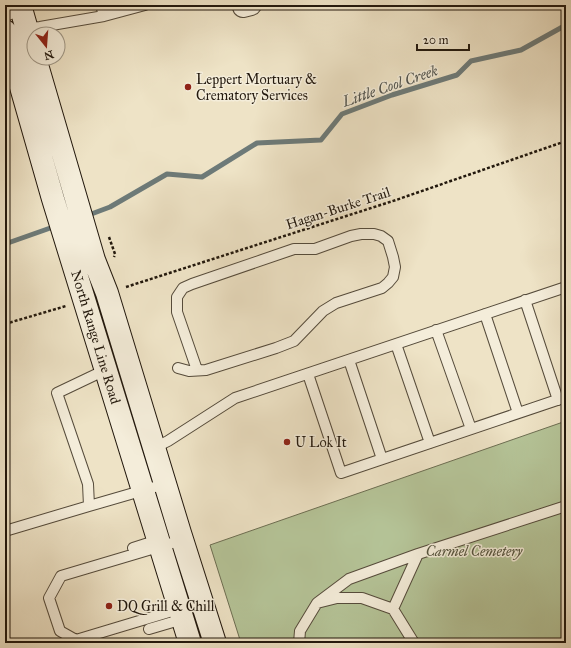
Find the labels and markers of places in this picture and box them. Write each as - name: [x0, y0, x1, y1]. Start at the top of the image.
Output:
- place label: Leppert Mortuary & Crematory Services: [196, 71, 317, 104]
- marker: Leppert Mortuary & Crematory Services: [183, 82, 193, 92]
- place label: U Lok It: [295, 434, 347, 451]
- marker: U Lok It: [282, 437, 292, 447]
- place label: DQ Grill & Chill: [117, 598, 215, 615]
- marker: DQ Grill & Chill: [104, 601, 114, 611]

